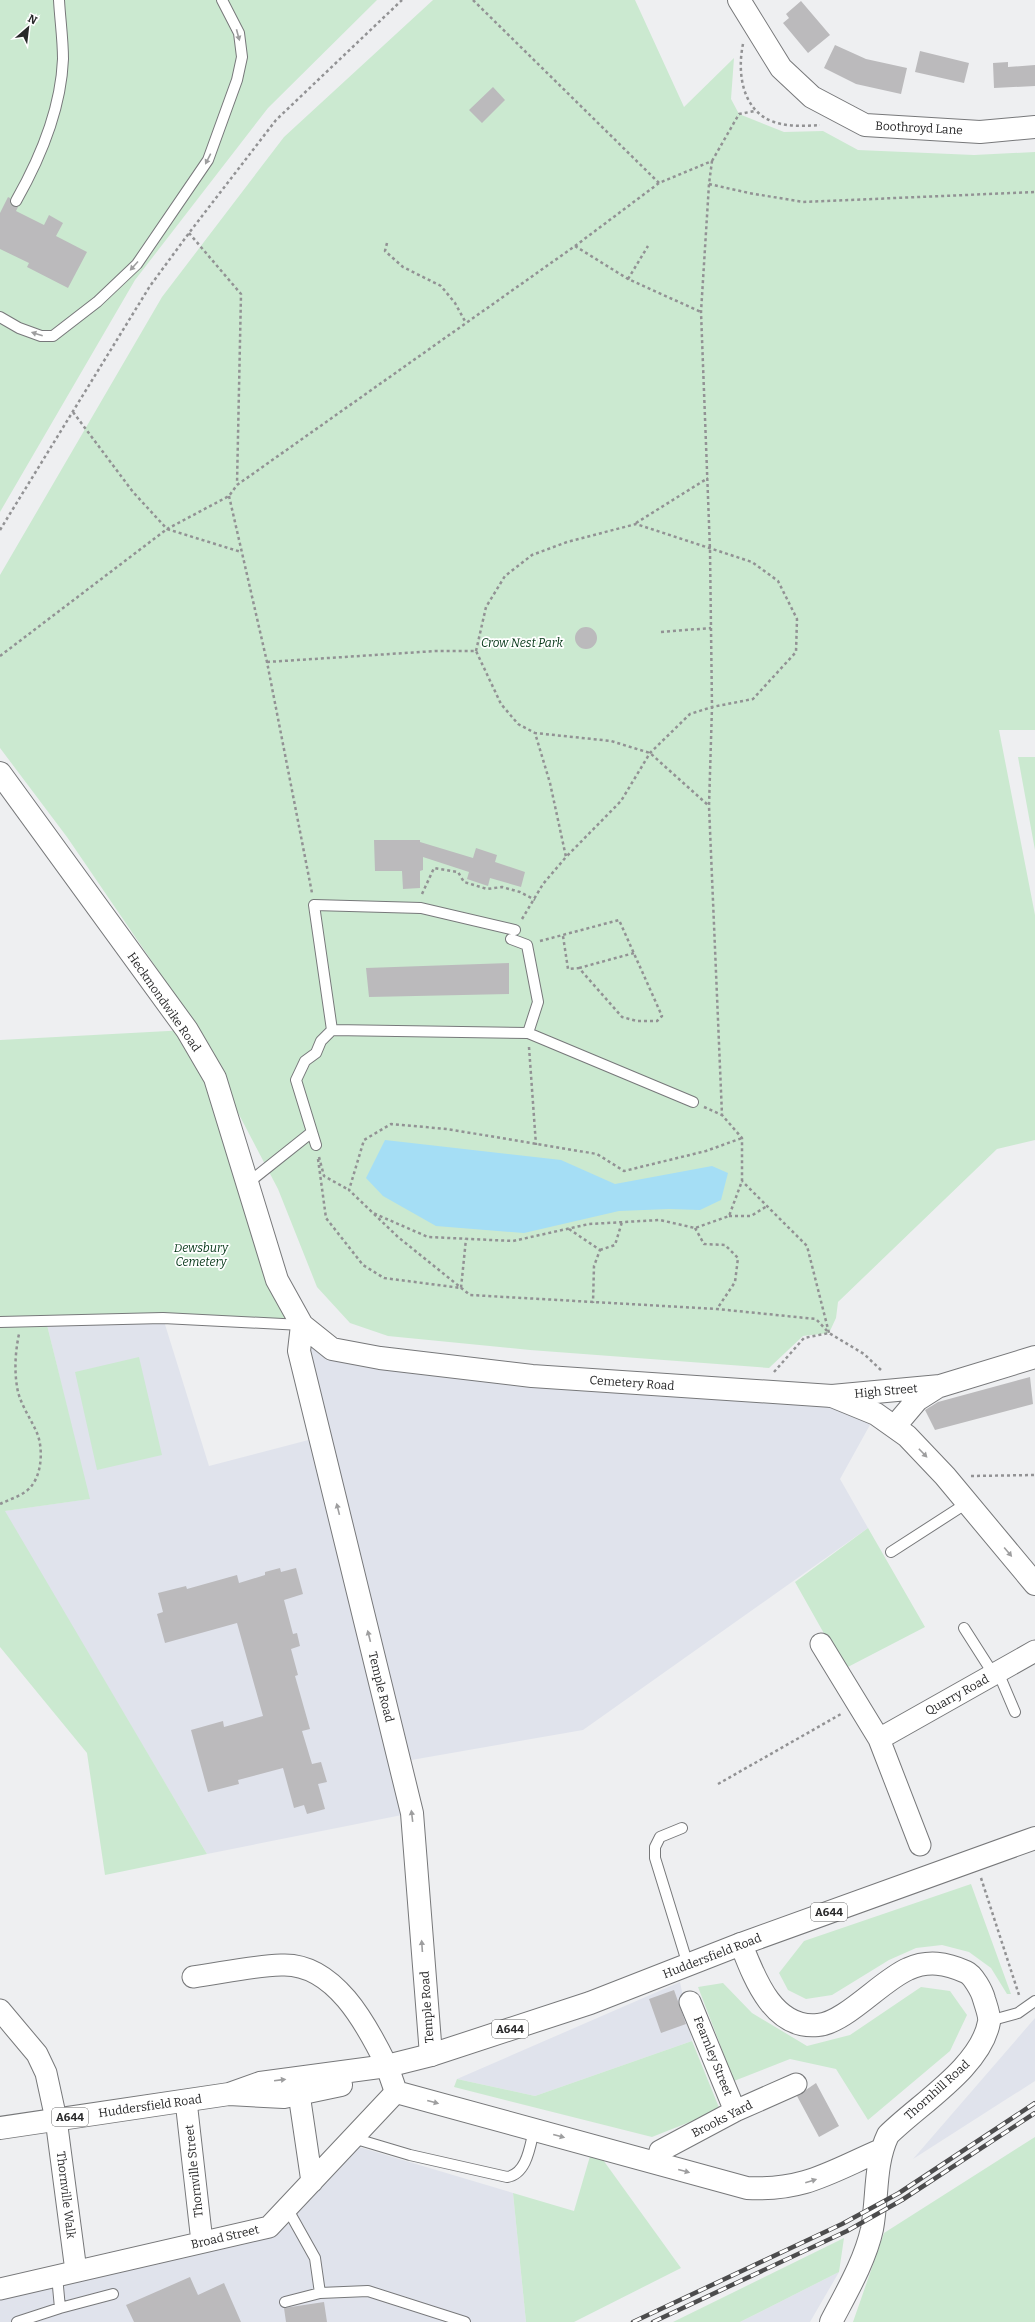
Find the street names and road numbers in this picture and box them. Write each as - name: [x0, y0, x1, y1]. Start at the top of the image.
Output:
- street label: Boothroyd Lane: [875, 119, 963, 137]
- street label: Heckmondwike Road: [124, 950, 204, 1054]
- street label: Cemetery Road: [589, 1373, 675, 1393]
- street label: High Street: [854, 1381, 919, 1401]
- street label: Temple Road: [365, 1650, 397, 1724]
- street label: Quarry Road: [923, 1672, 991, 1718]
- road number: A644: [811, 1903, 847, 1921]
- street label: Huddersfield Road: [661, 1931, 763, 1981]
- street label: Temple Road: [417, 1970, 437, 2044]
- street label: Fearnley Street: [691, 2014, 736, 2098]
- road number: A644: [492, 2020, 528, 2038]
- street label: Thornhill Road: [902, 2057, 972, 2123]
- street label: Huddersfield Road: [97, 2092, 203, 2120]
- street label: Brooks Yard: [689, 2098, 755, 2140]
- road number: A644: [52, 2108, 88, 2126]
- street label: Thornville Street: [182, 2123, 206, 2218]
- street label: Thornville Walk: [54, 2151, 78, 2239]
- street label: Broad Street: [190, 2222, 261, 2252]

